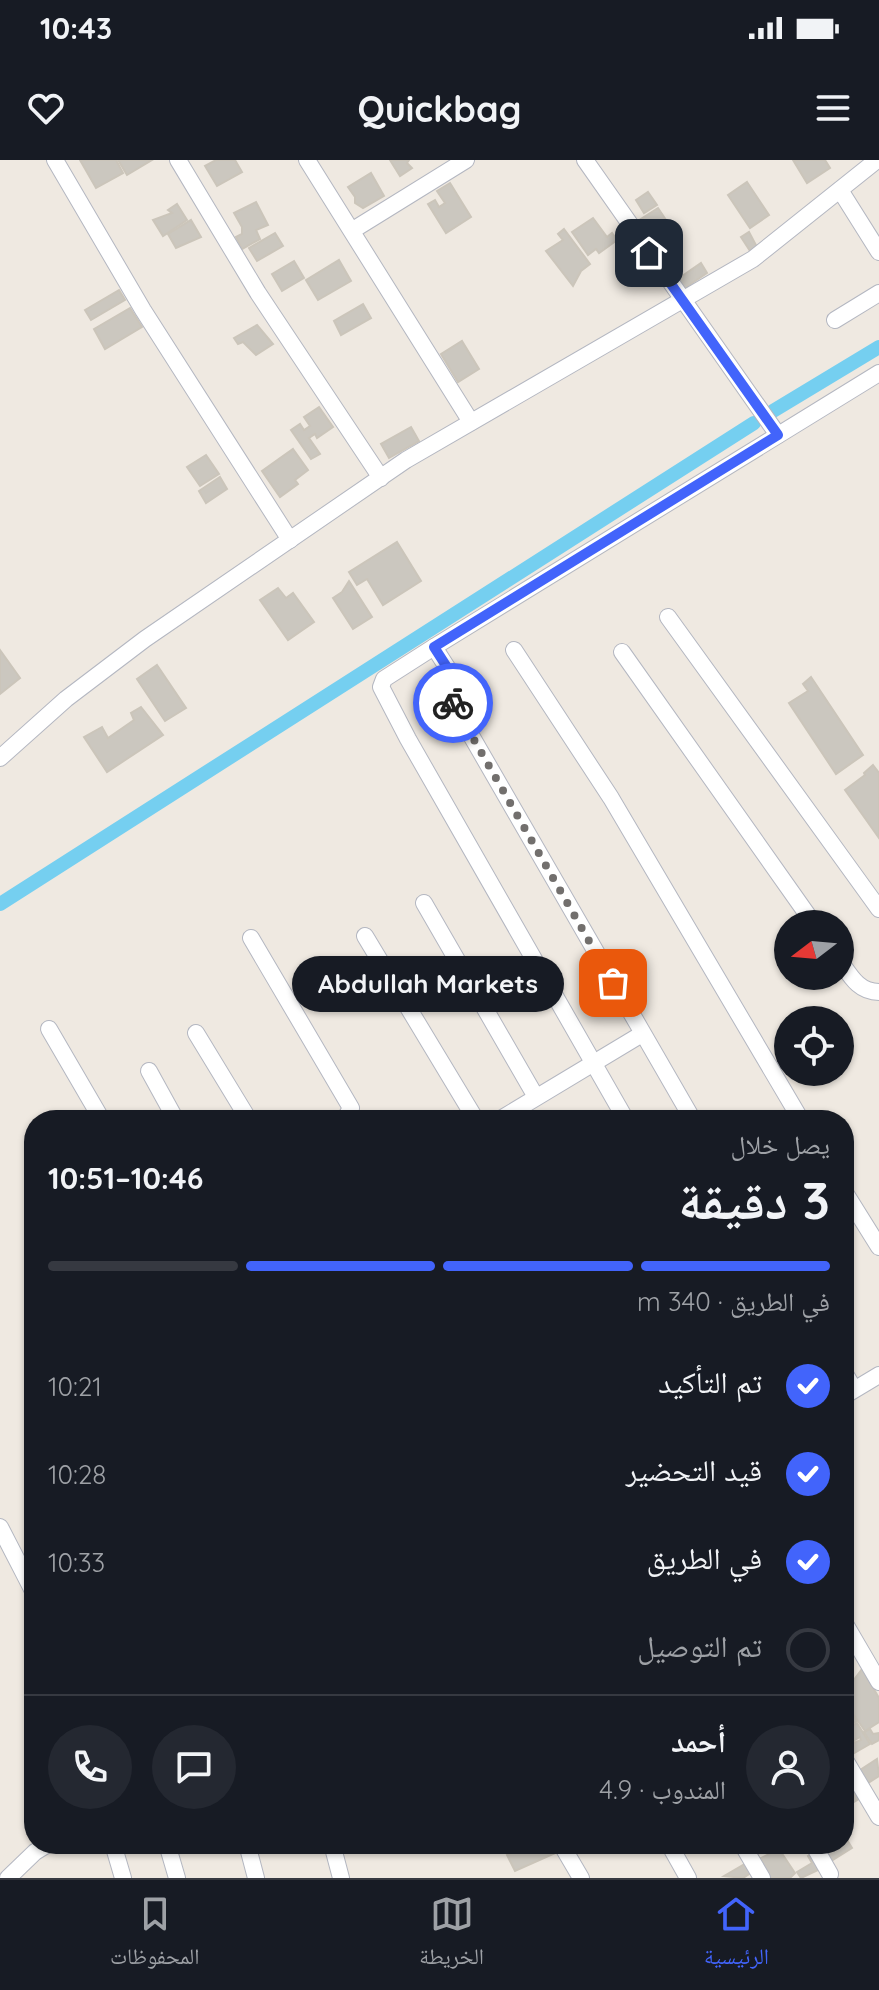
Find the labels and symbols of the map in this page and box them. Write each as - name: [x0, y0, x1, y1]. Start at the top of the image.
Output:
- pin: [615, 219, 683, 287]
- courier: [413, 663, 493, 743]
- north arrow: [774, 910, 854, 990]
- pin: [579, 949, 647, 1017]
- callout: Abdullah Markets: [293, 955, 565, 1011]

